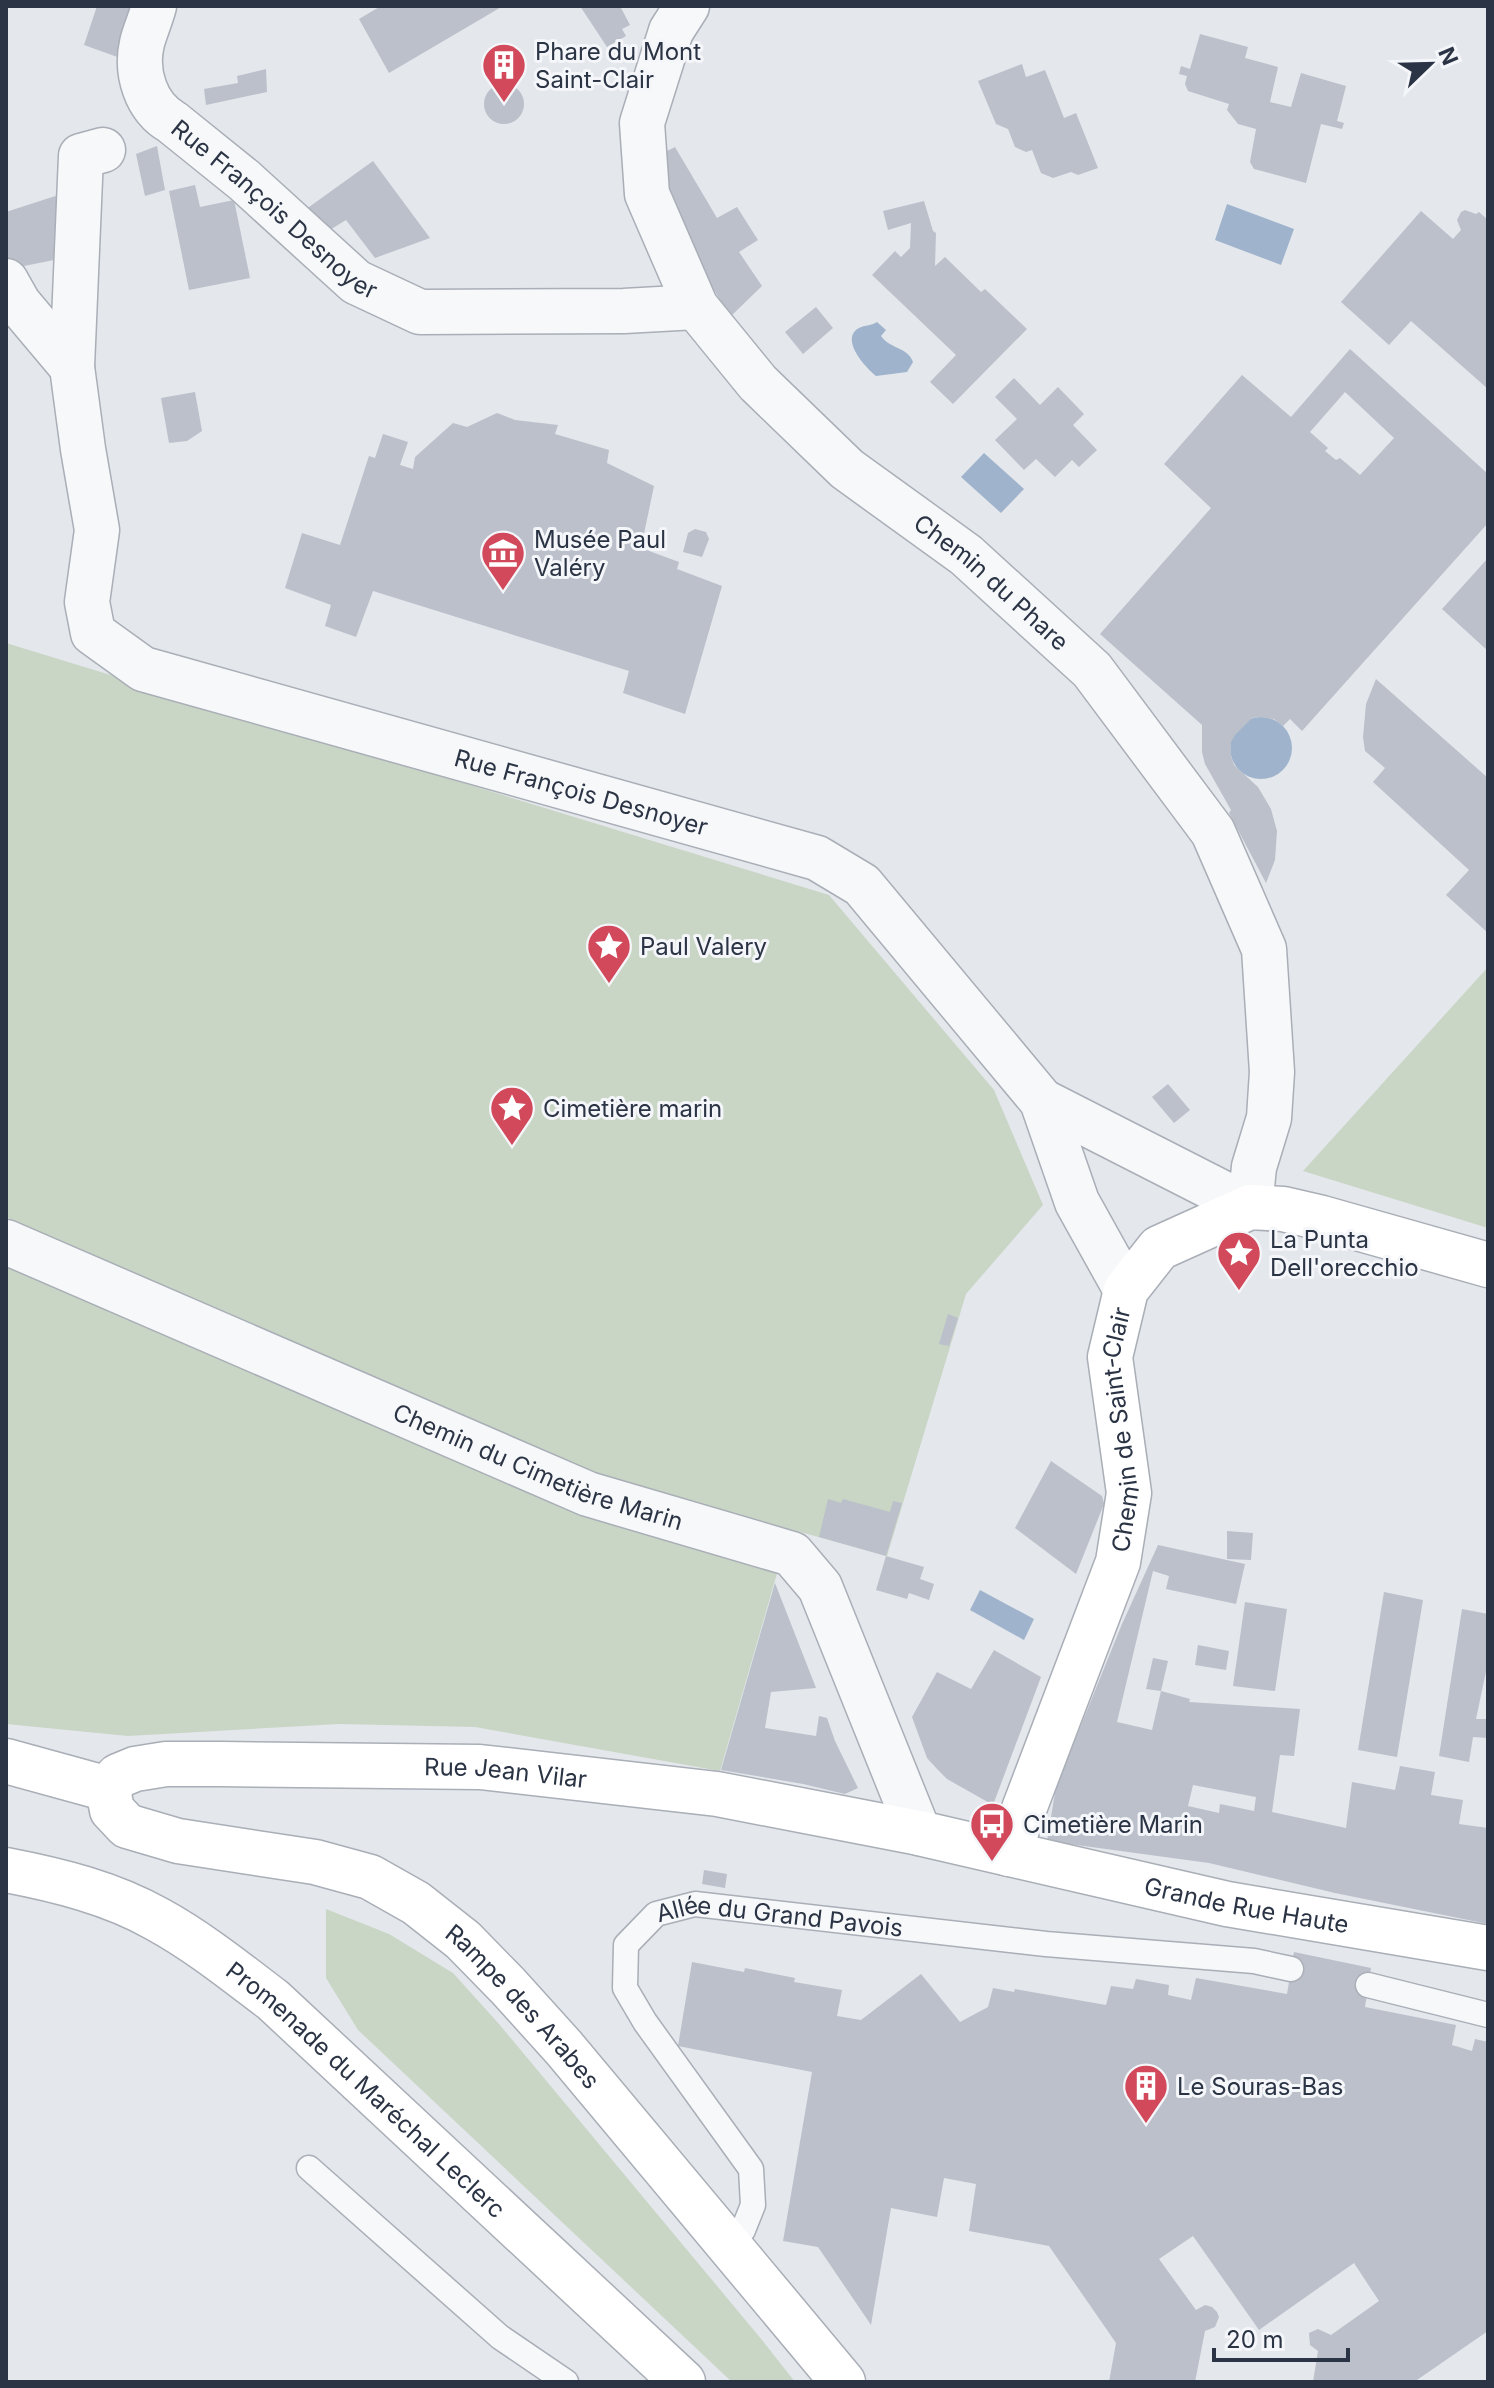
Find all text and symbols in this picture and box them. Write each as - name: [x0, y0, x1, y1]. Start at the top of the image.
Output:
- north arrow: [1390, 24, 1470, 104]
- place label: Phare du Mont Saint-Clair: [535, 37, 701, 94]
- building icon: Phare du Mont Saint-Clair: [480, 41, 528, 104]
- text: N: [1433, 43, 1464, 69]
- street label: Rue François Desnoyer: [166, 113, 382, 304]
- street label: Chemin du Phare: [908, 508, 1075, 656]
- place label: Musée Paul Valéry: [534, 525, 666, 582]
- museum icon: Musée Paul Valéry: [479, 529, 527, 592]
- street label: Rue François Desnoyer: [451, 743, 711, 841]
- place icon: Paul Valery: [585, 922, 633, 985]
- place label: Paul Valery: [640, 932, 767, 961]
- place icon: Cimetière marin: [488, 1084, 536, 1147]
- place label: Cimetière marin: [543, 1094, 722, 1123]
- place label: La Punta Dell'orecchio: [1270, 1225, 1419, 1282]
- place icon: La Punta Dell'orecchio: [1215, 1229, 1263, 1292]
- street label: Chemin de Saint-Clair: [1096, 1304, 1144, 1554]
- street label: Chemin du Cimetière Marin: [389, 1397, 686, 1536]
- street label: Rue Jean Vilar: [424, 1752, 588, 1794]
- bus stop icon: Cimetière Marin: [968, 1800, 1016, 1863]
- place label: Cimetière Marin: [1023, 1810, 1203, 1839]
- street label: Grande Rue Haute: [1142, 1871, 1351, 1939]
- street label: Allée du Grand Pavois: [653, 1889, 905, 1942]
- street label: Rampe des Arabes: [440, 1918, 606, 2094]
- street label: Promenade du Maréchal Leclerc: [221, 1955, 512, 2224]
- building icon: Le Souras-Bas: [1122, 2062, 1170, 2125]
- place label: Le Souras-Bas: [1177, 2072, 1343, 2101]
- scale bar: [1214, 2312, 1348, 2362]
- text: 20 m: [1226, 2325, 1284, 2354]

